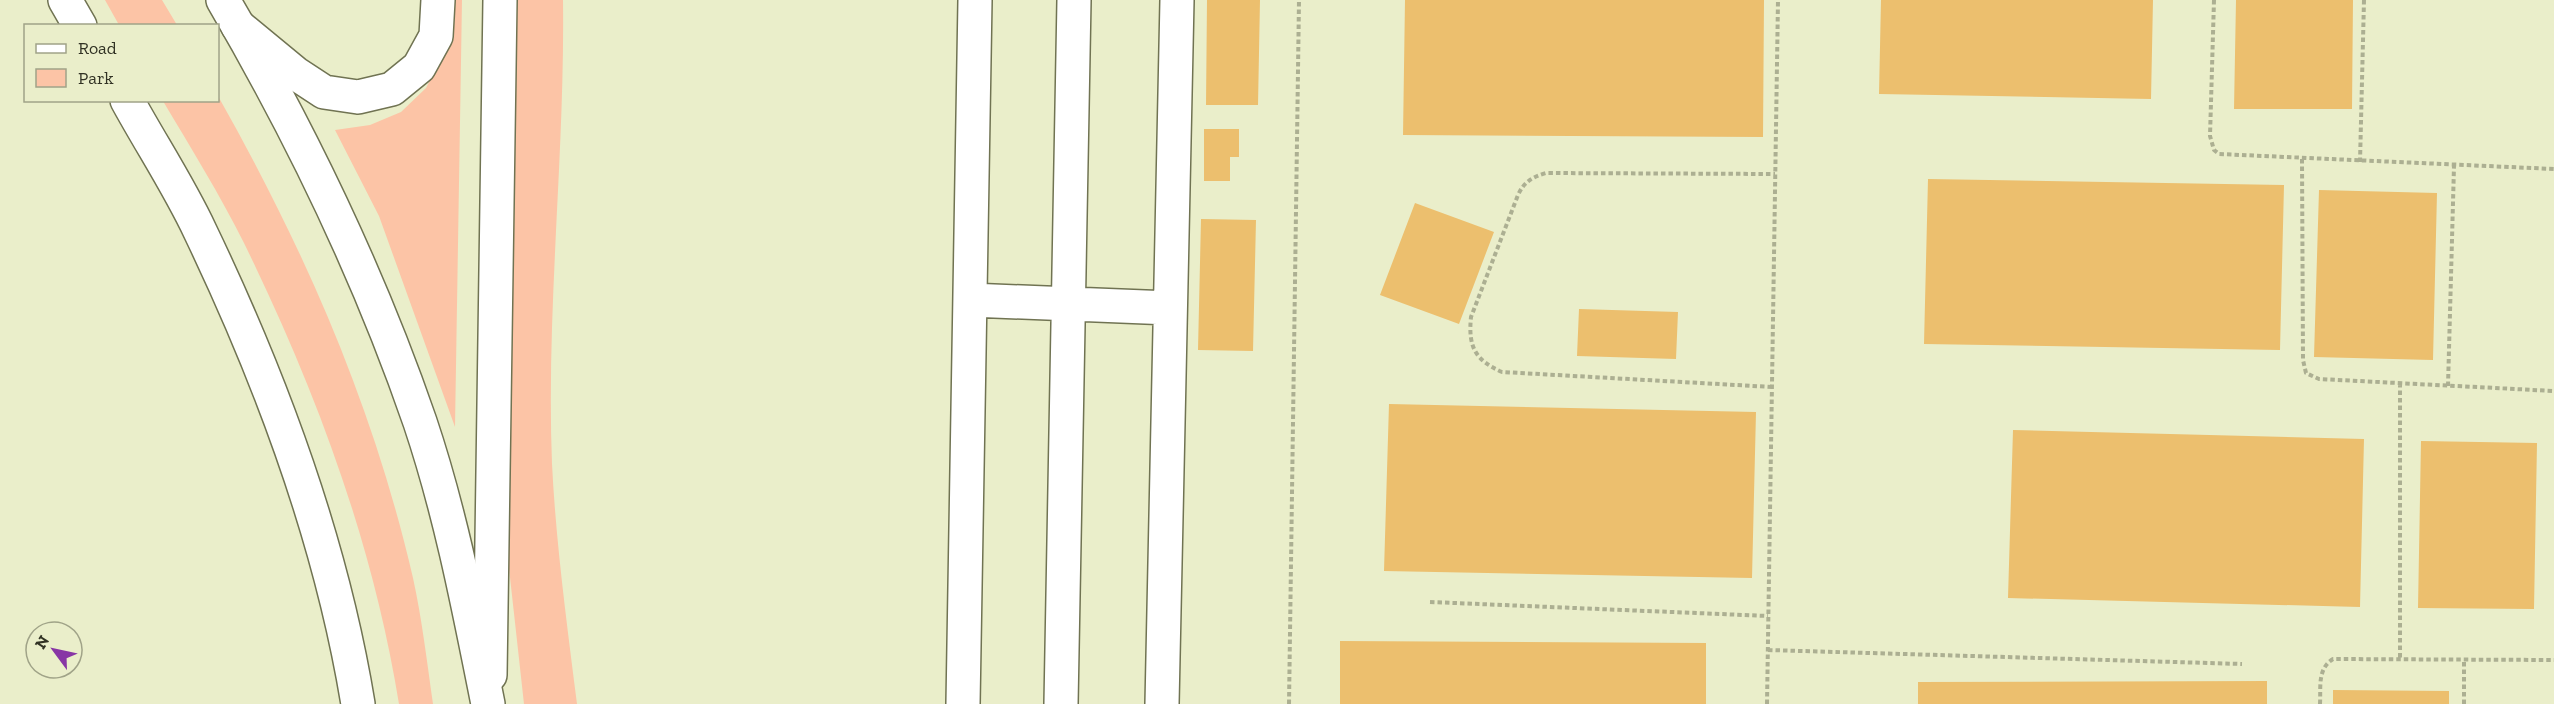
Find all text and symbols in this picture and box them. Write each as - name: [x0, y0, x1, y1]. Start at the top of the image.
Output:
- legend: [24, 24, 219, 102]
- text: Road: [78, 37, 117, 59]
- text: Park: [78, 67, 114, 89]
- north arrow: [24, 620, 84, 680]
- text: N: [31, 632, 53, 652]

